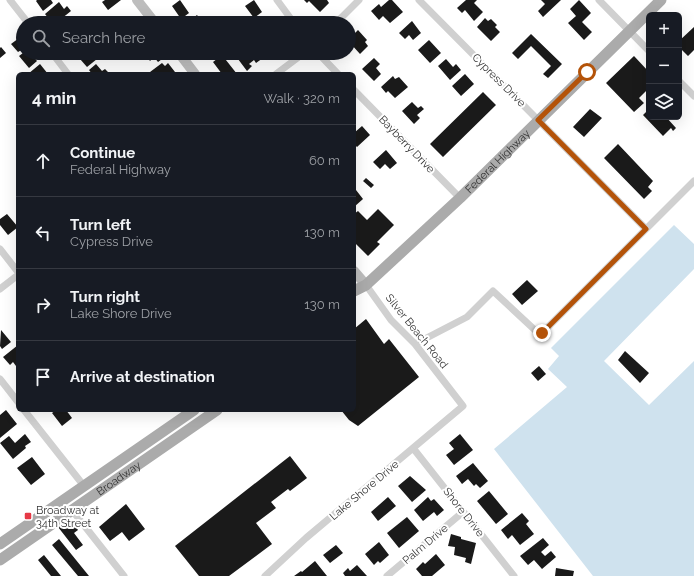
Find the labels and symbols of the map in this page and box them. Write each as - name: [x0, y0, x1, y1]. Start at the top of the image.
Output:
- street label: Cypress Drive: [469, 51, 528, 110]
- route start: [578, 63, 596, 81]
- street label: Bayberry Drive: [376, 113, 438, 176]
- street label: Federal Highway: [463, 127, 533, 196]
- street label: Silver Beach Road: [383, 292, 451, 371]
- route end: [533, 324, 551, 342]
- street label: Lake Shore Drive: [327, 457, 402, 523]
- street label: Broadway: [94, 459, 143, 498]
- street label: Shore Drive: [440, 485, 487, 540]
- place label: Broadway at 34th Street: [36, 504, 99, 530]
- marker: Broadway at 34th Street: [23, 511, 33, 521]
- street label: Palm Drive: [400, 521, 451, 567]

